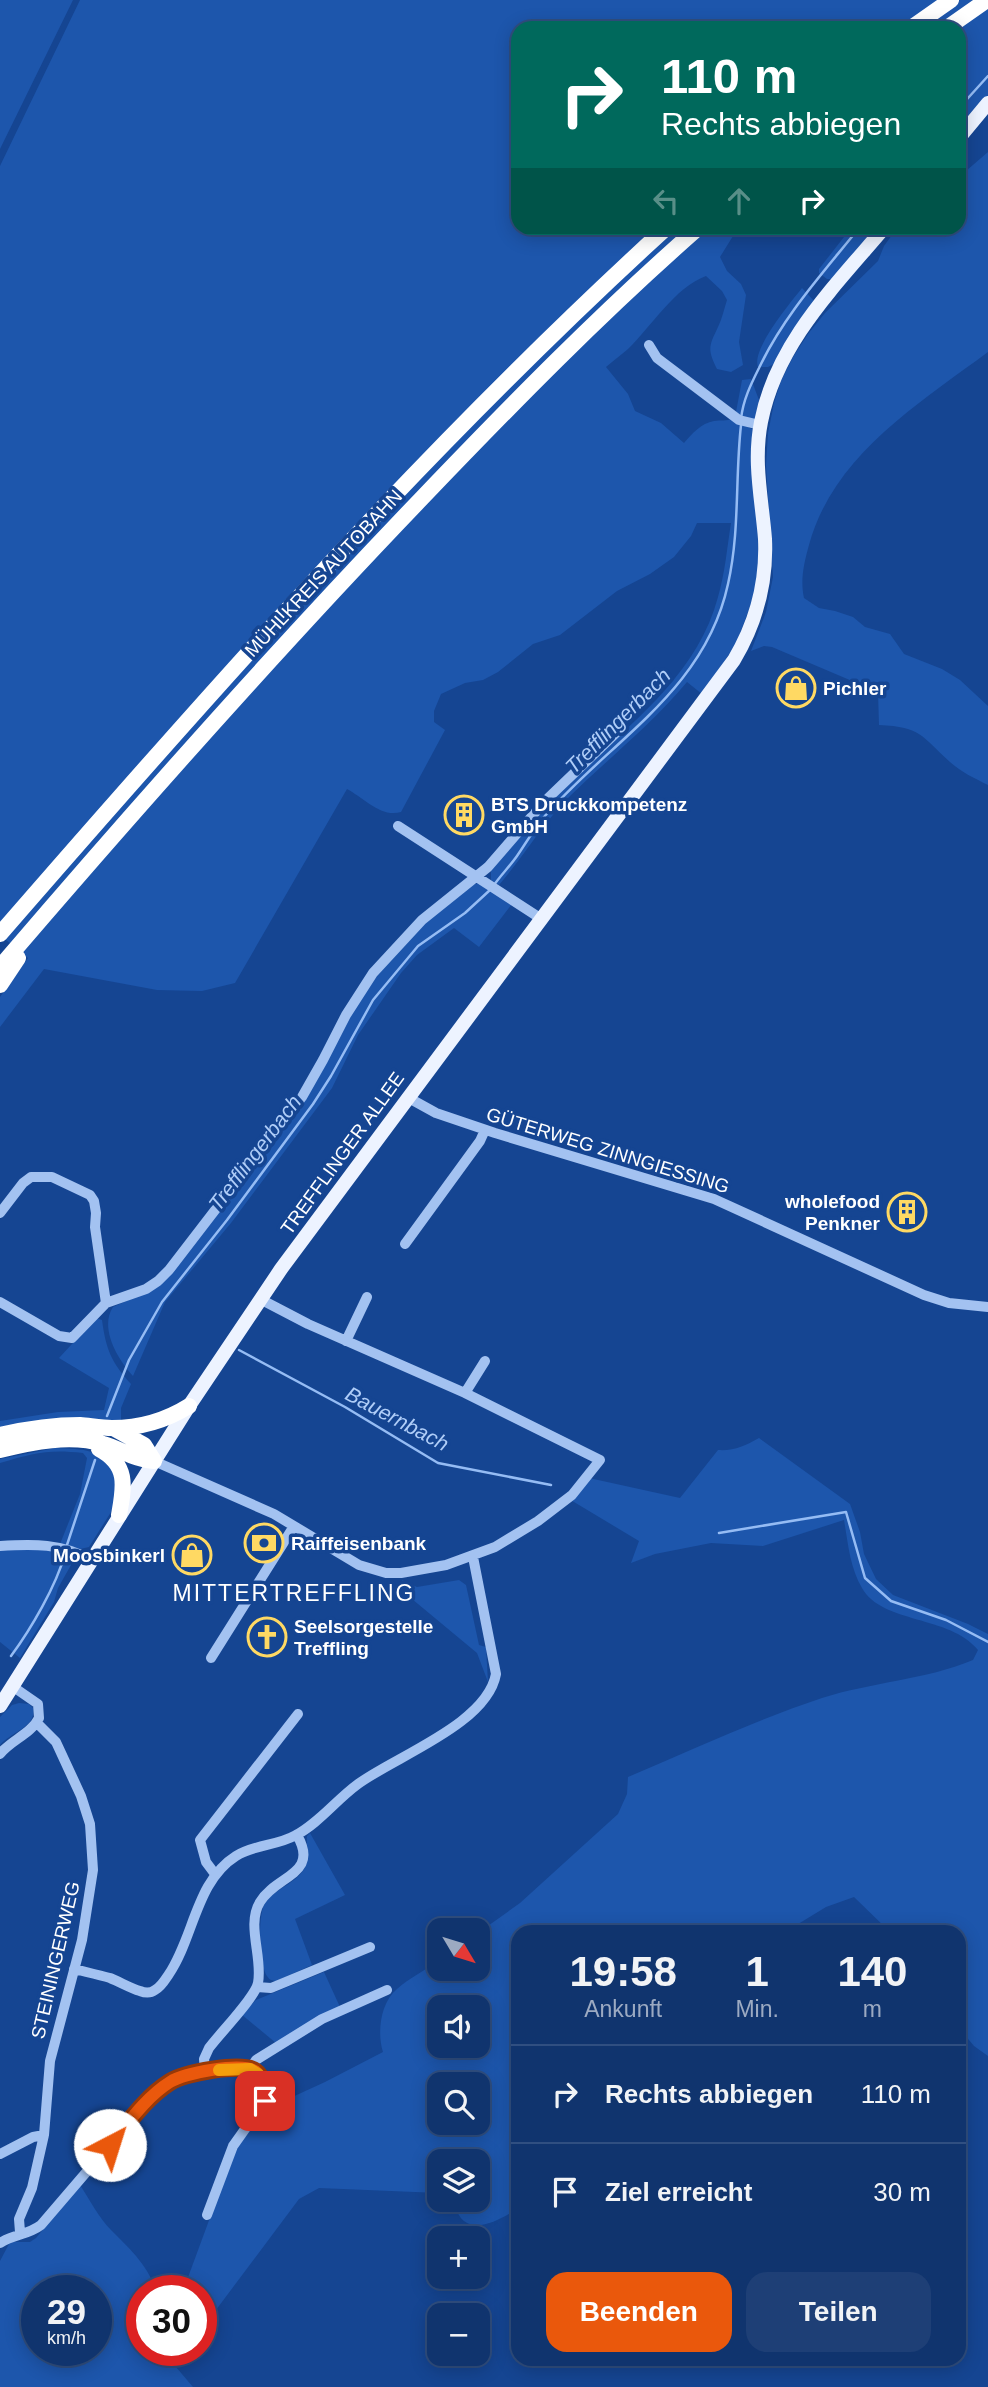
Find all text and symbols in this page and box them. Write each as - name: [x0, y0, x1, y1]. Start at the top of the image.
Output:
- icon: right: [546, 49, 637, 140]
- text: 110 m: [661, 49, 797, 103]
- text: Rechts abbiegen: [661, 106, 901, 142]
- icon: left: [647, 182, 685, 220]
- icon: ahead: [720, 182, 758, 220]
- icon: right: [793, 182, 831, 220]
- street label: MÜHLKREIS AUTOBAHN: [241, 486, 406, 661]
- water label: Trefflingerbach: [561, 664, 675, 778]
- shop icon: Pichler: [775, 667, 817, 709]
- place label: Pichler: [823, 678, 887, 699]
- building icon: BTS Druckkompetenz GmbH: [443, 794, 485, 836]
- place label: BTS Druckkompetenz GmbH: [491, 794, 687, 837]
- street label: TREFFLINGER ALLEE: [276, 1068, 408, 1238]
- water label: Trefflingerbach: [204, 1090, 305, 1215]
- street label: GÜTERWEG ZINNGIESSING: [484, 1103, 732, 1198]
- place label: wholefood Penkner: [784, 1191, 881, 1234]
- building icon: wholefood Penkner: [886, 1191, 928, 1233]
- water label: Bauernbach: [342, 1382, 453, 1455]
- bank icon: Raiffeisenbank: [243, 1522, 285, 1564]
- place label: Raiffeisenbank: [291, 1533, 427, 1554]
- shop icon: Moosbinkerl: [171, 1534, 213, 1576]
- place label: Moosbinkerl: [53, 1545, 165, 1566]
- district label: MITTERTREFFLING: [173, 1580, 415, 1606]
- church icon: Seelsorgestelle Treffling: [246, 1616, 288, 1658]
- place label: Seelsorgestelle Treffling: [294, 1616, 433, 1659]
- street label: STEININGERWEG: [27, 1879, 84, 2041]
- north arrow: [427, 1918, 490, 1981]
- map controls: [427, 1918, 490, 2366]
- text: 19:58: [570, 1948, 677, 1995]
- text: 1: [745, 1948, 769, 1995]
- text: 140: [837, 1948, 907, 1995]
- button: sound: [427, 1995, 490, 2058]
- text: Ankunft: [584, 1996, 662, 2022]
- text: Min.: [735, 1996, 779, 2022]
- text: m: [863, 1996, 882, 2022]
- pin: [235, 2071, 295, 2131]
- button: search: [427, 2072, 490, 2135]
- icon: right: [546, 2075, 584, 2113]
- text: Rechts abbiegen: [605, 2079, 813, 2109]
- text: 110 m: [861, 2079, 931, 2109]
- icon: arrive: [246, 2082, 284, 2120]
- position arrow: [73, 2108, 147, 2182]
- button: layers: [427, 2149, 490, 2212]
- icon: arrive: [546, 2173, 584, 2211]
- text: Ziel erreicht: [605, 2177, 752, 2207]
- text: 30 m: [873, 2177, 931, 2207]
- button: +: [427, 2226, 490, 2289]
- button: Beenden: [546, 2272, 732, 2352]
- button: Teilen: [746, 2272, 931, 2352]
- speed limit sign: 30: [126, 2275, 217, 2366]
- text: 29: [47, 2292, 86, 2331]
- button: −: [427, 2303, 490, 2366]
- text: km/h: [47, 2328, 86, 2348]

